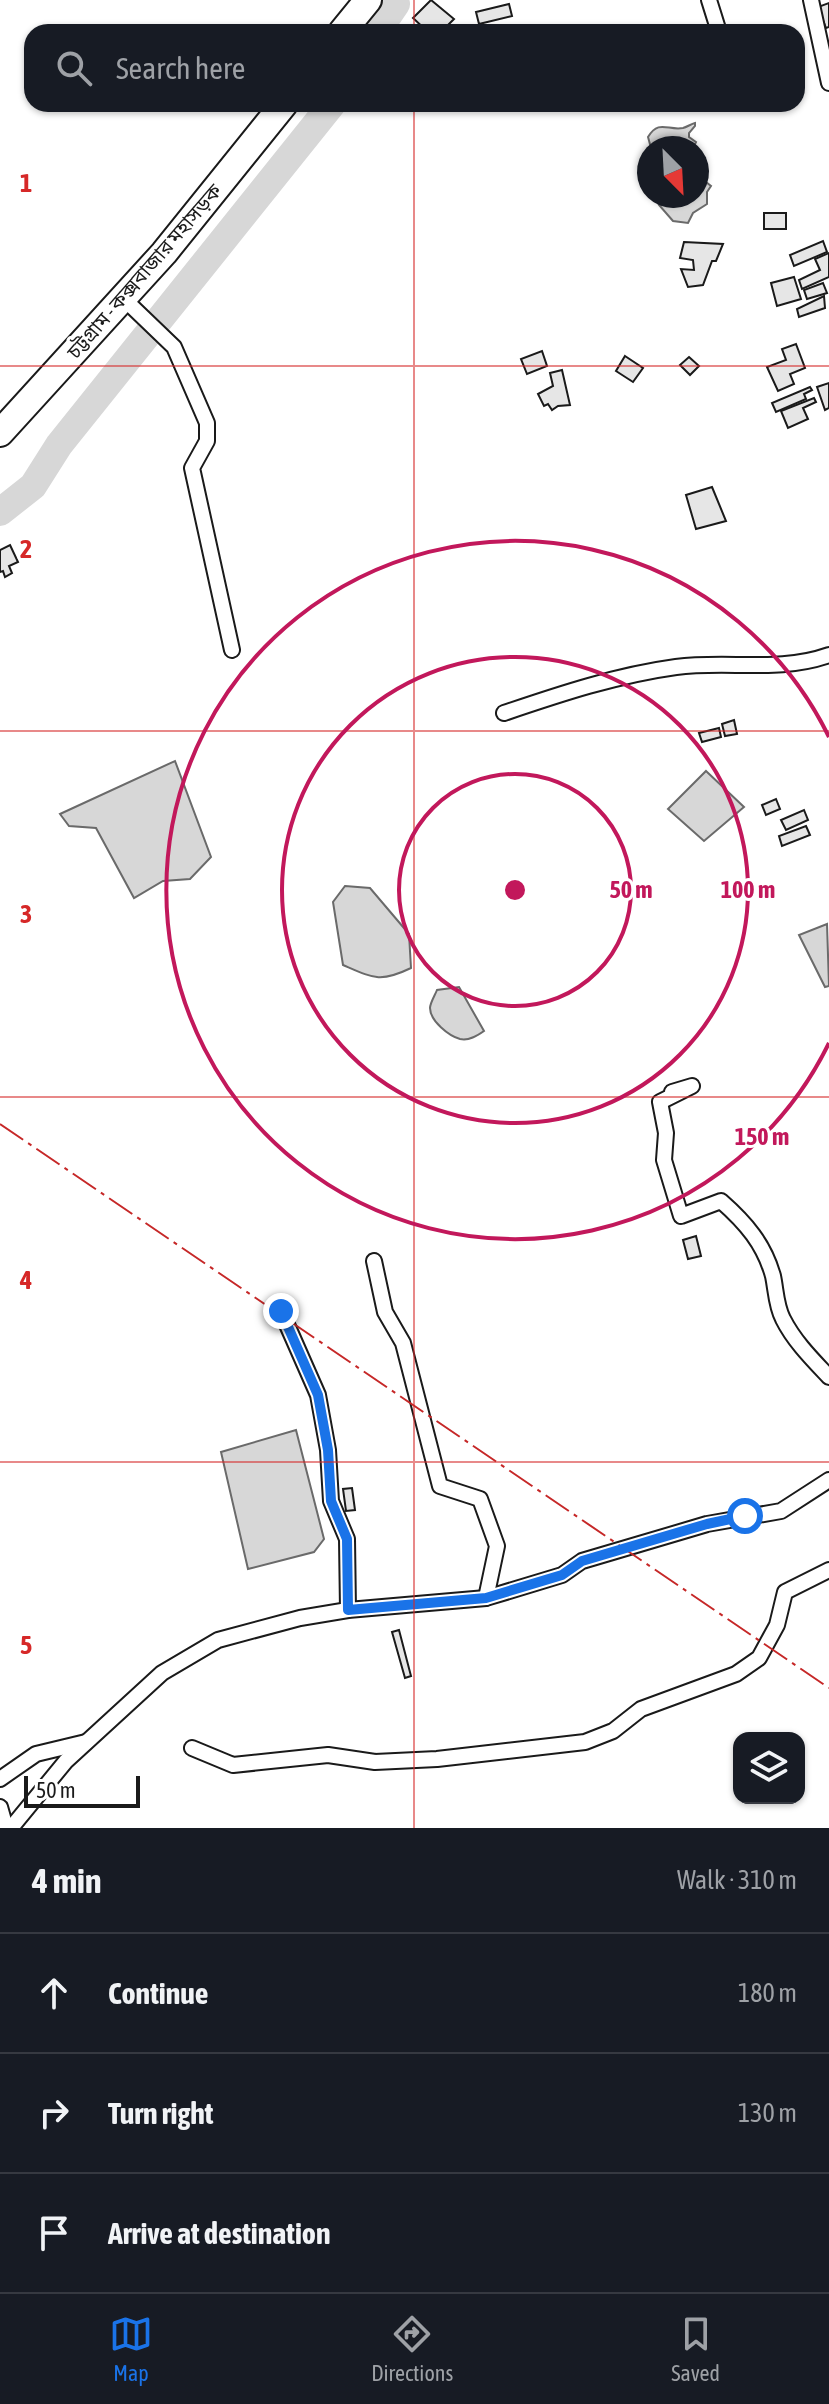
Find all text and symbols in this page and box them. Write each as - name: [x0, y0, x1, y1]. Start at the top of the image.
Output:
- search box: [24, 24, 805, 112]
- icon: search: [52, 46, 96, 90]
- text: Search here: [116, 51, 245, 85]
- north arrow: [637, 136, 709, 208]
- text: 1: [20, 168, 32, 198]
- street label: চট্টগ্রাম - কক্সবাজার মহাসড়ক: [61, 178, 227, 364]
- text: 2: [20, 534, 32, 564]
- centre of rings: [501, 876, 529, 904]
- text: 50 m: [609, 876, 653, 903]
- text: 100 m: [721, 876, 775, 903]
- text: 3: [20, 899, 32, 929]
- text: 150 m: [735, 1123, 789, 1150]
- text: 4: [19, 1265, 32, 1295]
- route end: [263, 1293, 299, 1329]
- route start: [727, 1498, 763, 1534]
- text: 5: [20, 1630, 32, 1660]
- map controls: [733, 1732, 805, 1804]
- button: layers: [733, 1732, 805, 1804]
- scale bar: [24, 1772, 140, 1808]
- text: 50 m: [36, 1777, 76, 1803]
- text: 4 min: [32, 1861, 101, 1900]
- text: Walk · 310 m: [677, 1865, 797, 1895]
- icon: ahead: [32, 1971, 76, 2015]
- text: Continue: [108, 1976, 208, 2010]
- text: 180 m: [738, 1978, 797, 2008]
- icon: right: [32, 2091, 76, 2135]
- text: Turn right: [108, 2096, 214, 2130]
- text: 130 m: [738, 2098, 797, 2128]
- icon: arrive: [32, 2211, 76, 2255]
- text: Arrive at destination: [108, 2216, 330, 2250]
- tab: Map: [109, 2312, 153, 2386]
- tab: Directions: [371, 2312, 453, 2386]
- tab: Saved: [671, 2312, 720, 2386]

